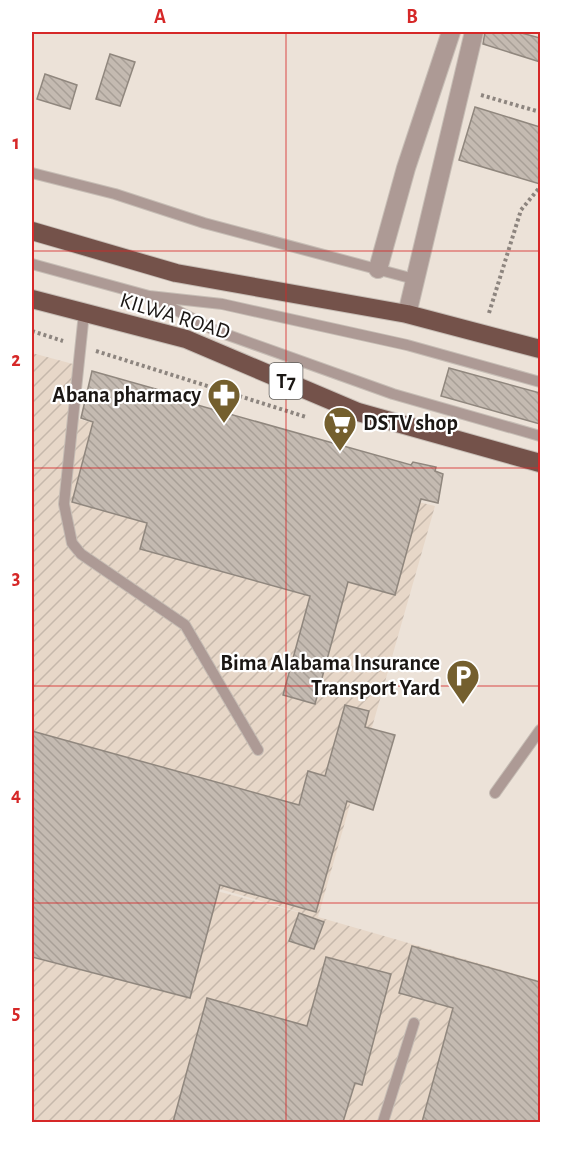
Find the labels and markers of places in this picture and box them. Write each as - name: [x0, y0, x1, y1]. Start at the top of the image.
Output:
- pharmacy icon: Abana pharmacy: [206, 377, 242, 424]
- place label: Abana pharmacy: [52, 384, 201, 407]
- supermarket icon: DSTV shop: [322, 405, 358, 452]
- place label: DSTV shop: [363, 412, 458, 434]
- place label: Bima Alabama Insurance Transport Yard: [220, 652, 440, 699]
- parking icon: Bima Alabama Insurance Transport Yard: [445, 658, 481, 705]

